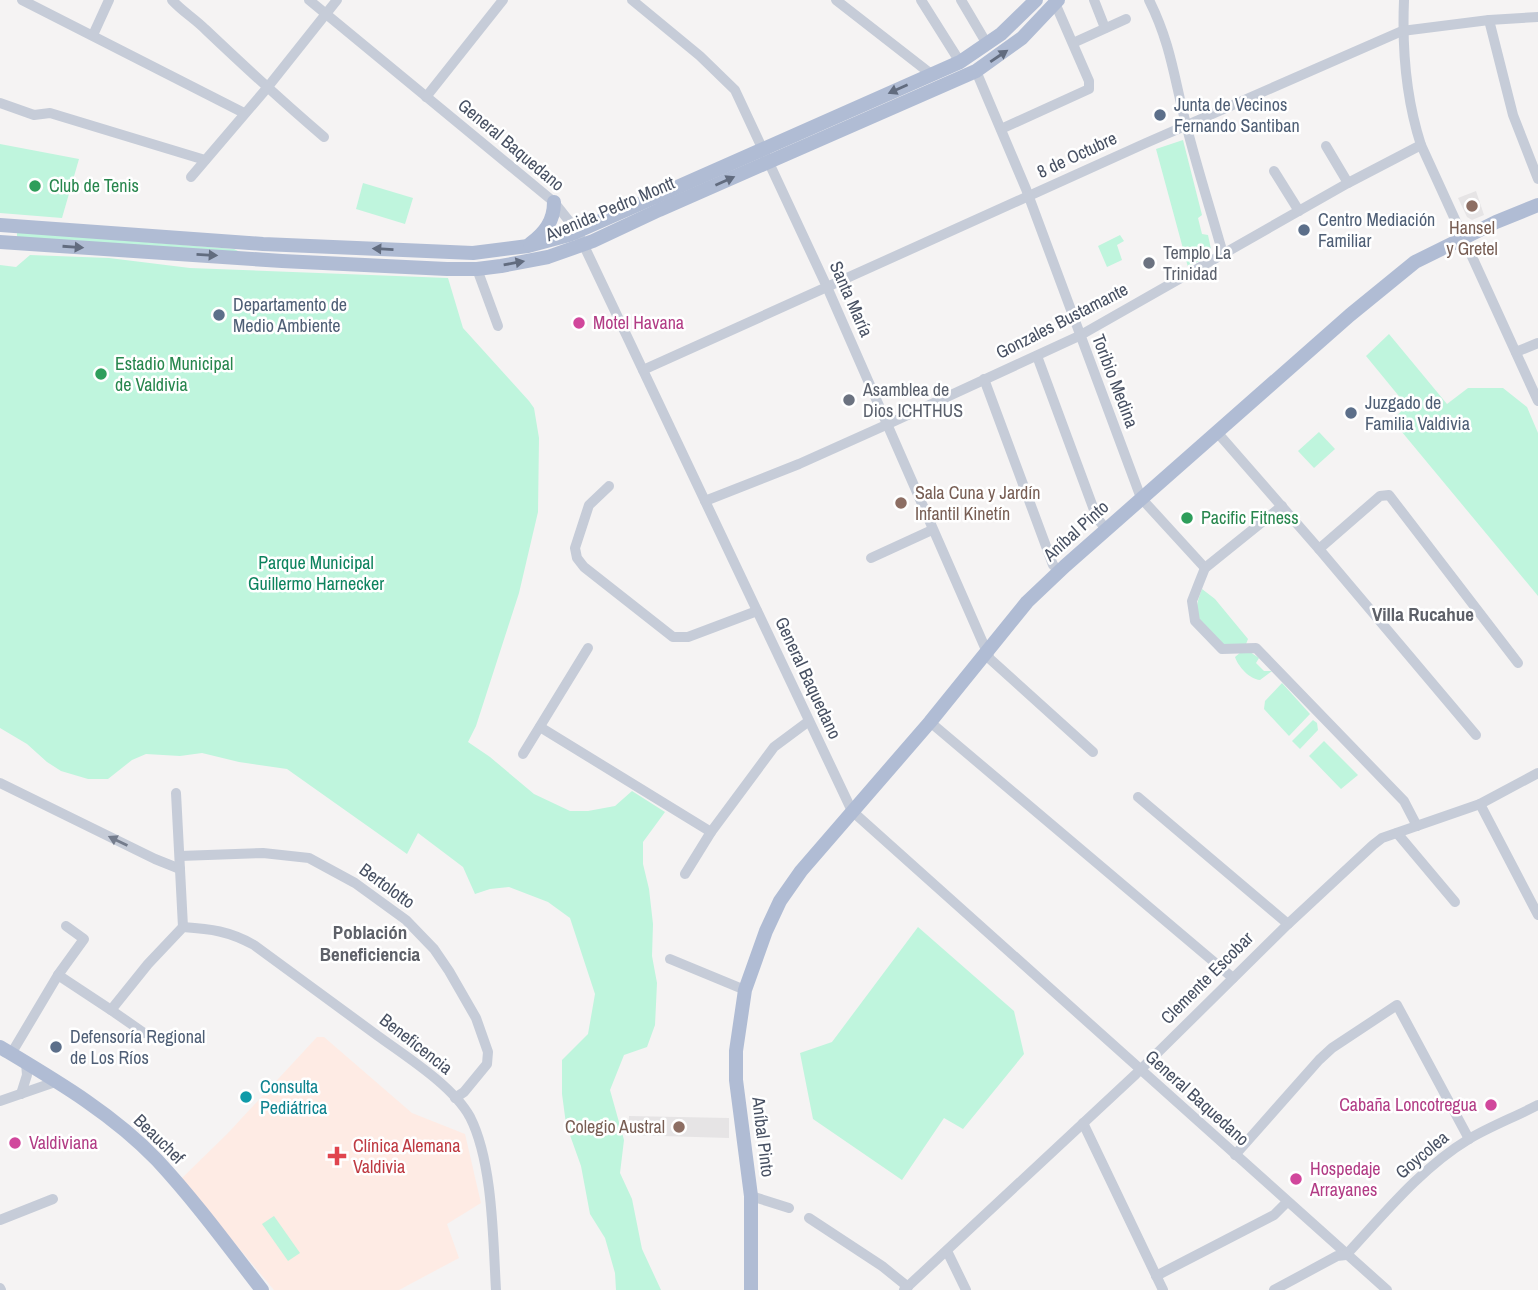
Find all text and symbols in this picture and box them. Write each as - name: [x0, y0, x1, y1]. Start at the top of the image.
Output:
- one-way arrow: [990, 49, 1008, 63]
- one-way arrow: [887, 84, 908, 95]
- place label: Junta de Vecinos Fernando Santiban: [1174, 92, 1300, 138]
- street label: General Baquedano: [453, 93, 570, 197]
- marker: Junta de Vecinos Fernando Santiban: [1152, 107, 1168, 123]
- street label: 8 de Octubre: [1033, 125, 1121, 184]
- street label: Avenida Pedro Montt: [540, 170, 678, 247]
- place label: Club de Tenis: [49, 173, 139, 198]
- one-way arrow: [715, 175, 736, 186]
- marker: Club de Tenis: [27, 178, 43, 194]
- marker: Hansel y Gretel: [1464, 198, 1480, 214]
- place label: Centro Mediación Familiar: [1318, 207, 1435, 253]
- place label: Hansel y Gretel: [1446, 215, 1498, 261]
- marker: Centro Mediación Familiar: [1296, 222, 1312, 238]
- place label: Templo La Trinidad: [1163, 240, 1231, 286]
- one-way arrow: [62, 242, 84, 253]
- one-way arrow: [372, 243, 394, 254]
- one-way arrow: [196, 250, 218, 261]
- marker: Templo La Trinidad: [1141, 255, 1157, 271]
- street label: Santa María: [824, 257, 879, 341]
- one-way arrow: [503, 258, 525, 269]
- street label: Gonzales Bustamante: [991, 276, 1132, 365]
- place label: Departamento de Medio Ambiente: [233, 292, 347, 338]
- marker: Departamento de Medio Ambiente: [211, 307, 227, 323]
- place label: Motel Havana: [593, 310, 684, 335]
- marker: Motel Havana: [571, 315, 587, 331]
- street label: Toribio Medina: [1086, 330, 1145, 431]
- place label: Estadio Municipal de Valdivia: [115, 351, 233, 397]
- marker: Estadio Municipal de Valdivia: [93, 366, 109, 382]
- place label: Asamblea de Dios ICHTHUS: [862, 377, 963, 423]
- place label: Juzgado de Familia Valdivia: [1365, 390, 1470, 436]
- marker: Asamblea de Dios ICHTHUS: [841, 392, 857, 408]
- marker: Juzgado de Familia Valdivia: [1343, 405, 1359, 421]
- place label: Sala Cuna y Jardín Infantil Kinetín: [915, 480, 1041, 526]
- street label: Aníbal Pinto: [1037, 494, 1114, 567]
- marker: Sala Cuna y Jardín Infantil Kinetín: [893, 495, 909, 511]
- place label: Pacific Fitness: [1201, 505, 1299, 530]
- marker: Pacific Fitness: [1179, 510, 1195, 526]
- park label: Parque Municipal Guillermo Harnecker: [248, 550, 384, 596]
- district label: Villa Rucahue: [1372, 601, 1474, 627]
- street label: General Baquedano: [769, 613, 848, 743]
- one-way arrow: [108, 835, 128, 847]
- street label: Bertolotto: [354, 857, 420, 914]
- district label: Población Beneficiencia: [320, 919, 421, 967]
- street label: Clemente Escobar: [1155, 926, 1258, 1029]
- street label: Beneficencia: [375, 1007, 458, 1080]
- place label: Defensoría Regional de Los Ríos: [70, 1024, 205, 1070]
- marker: Defensoría Regional de Los Ríos: [48, 1039, 64, 1055]
- street label: General Baquedano: [1140, 1044, 1255, 1151]
- place label: Consulta Pediátrica: [260, 1074, 327, 1120]
- marker: Consulta Pediátrica: [238, 1089, 254, 1105]
- place label: Cabaña Loncotregua: [1339, 1092, 1477, 1117]
- street label: Aníbal Pinto: [746, 1095, 781, 1178]
- marker: Cabaña Loncotregua: [1483, 1097, 1499, 1113]
- street label: Beauchef: [128, 1108, 191, 1170]
- place label: Colegio Austral: [565, 1114, 665, 1139]
- marker: Colegio Austral: [671, 1119, 687, 1135]
- street label: Goycolea: [1390, 1125, 1454, 1184]
- place label: Valdiviana: [29, 1130, 98, 1155]
- place label: Clínica Alemana Valdivia: [353, 1133, 460, 1179]
- marker: Valdiviana: [7, 1135, 23, 1151]
- marker: Clínica Alemana Valdivia: [327, 1146, 347, 1166]
- place label: Hospedaje Arrayanes: [1309, 1156, 1381, 1202]
- marker: Hospedaje Arrayanes: [1288, 1171, 1304, 1187]

